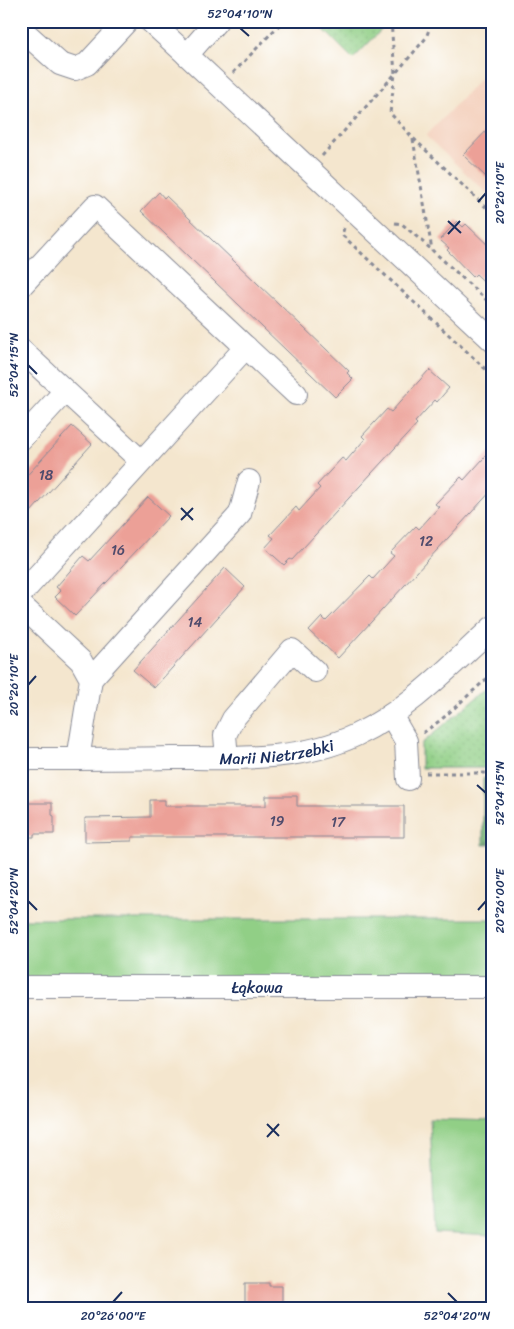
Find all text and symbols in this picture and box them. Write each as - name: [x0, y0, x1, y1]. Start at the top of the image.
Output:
- text: 52°04'10"N: [208, 3, 273, 25]
- text: 20°26'10"E: [489, 161, 511, 224]
- text: 52°04'15"N: [3, 332, 25, 397]
- house number: 18: [39, 463, 54, 488]
- house number: 12: [419, 529, 433, 554]
- house number: 16: [111, 538, 125, 563]
- house number: 14: [188, 610, 203, 635]
- text: 20°26'10"E: [3, 653, 25, 716]
- street label: Marii Nietrzebki: [219, 731, 338, 773]
- text: 52°04'15"N: [489, 760, 511, 825]
- house number: 19: [270, 809, 285, 834]
- house number: 17: [331, 810, 346, 835]
- text: 52°04'20"N: [3, 867, 25, 934]
- text: 20°26'00"E: [489, 867, 511, 933]
- street label: Łąkowa: [231, 973, 284, 1002]
- text: 20°26'00"E: [81, 1305, 147, 1327]
- text: 52°04'20"N: [424, 1305, 491, 1327]

